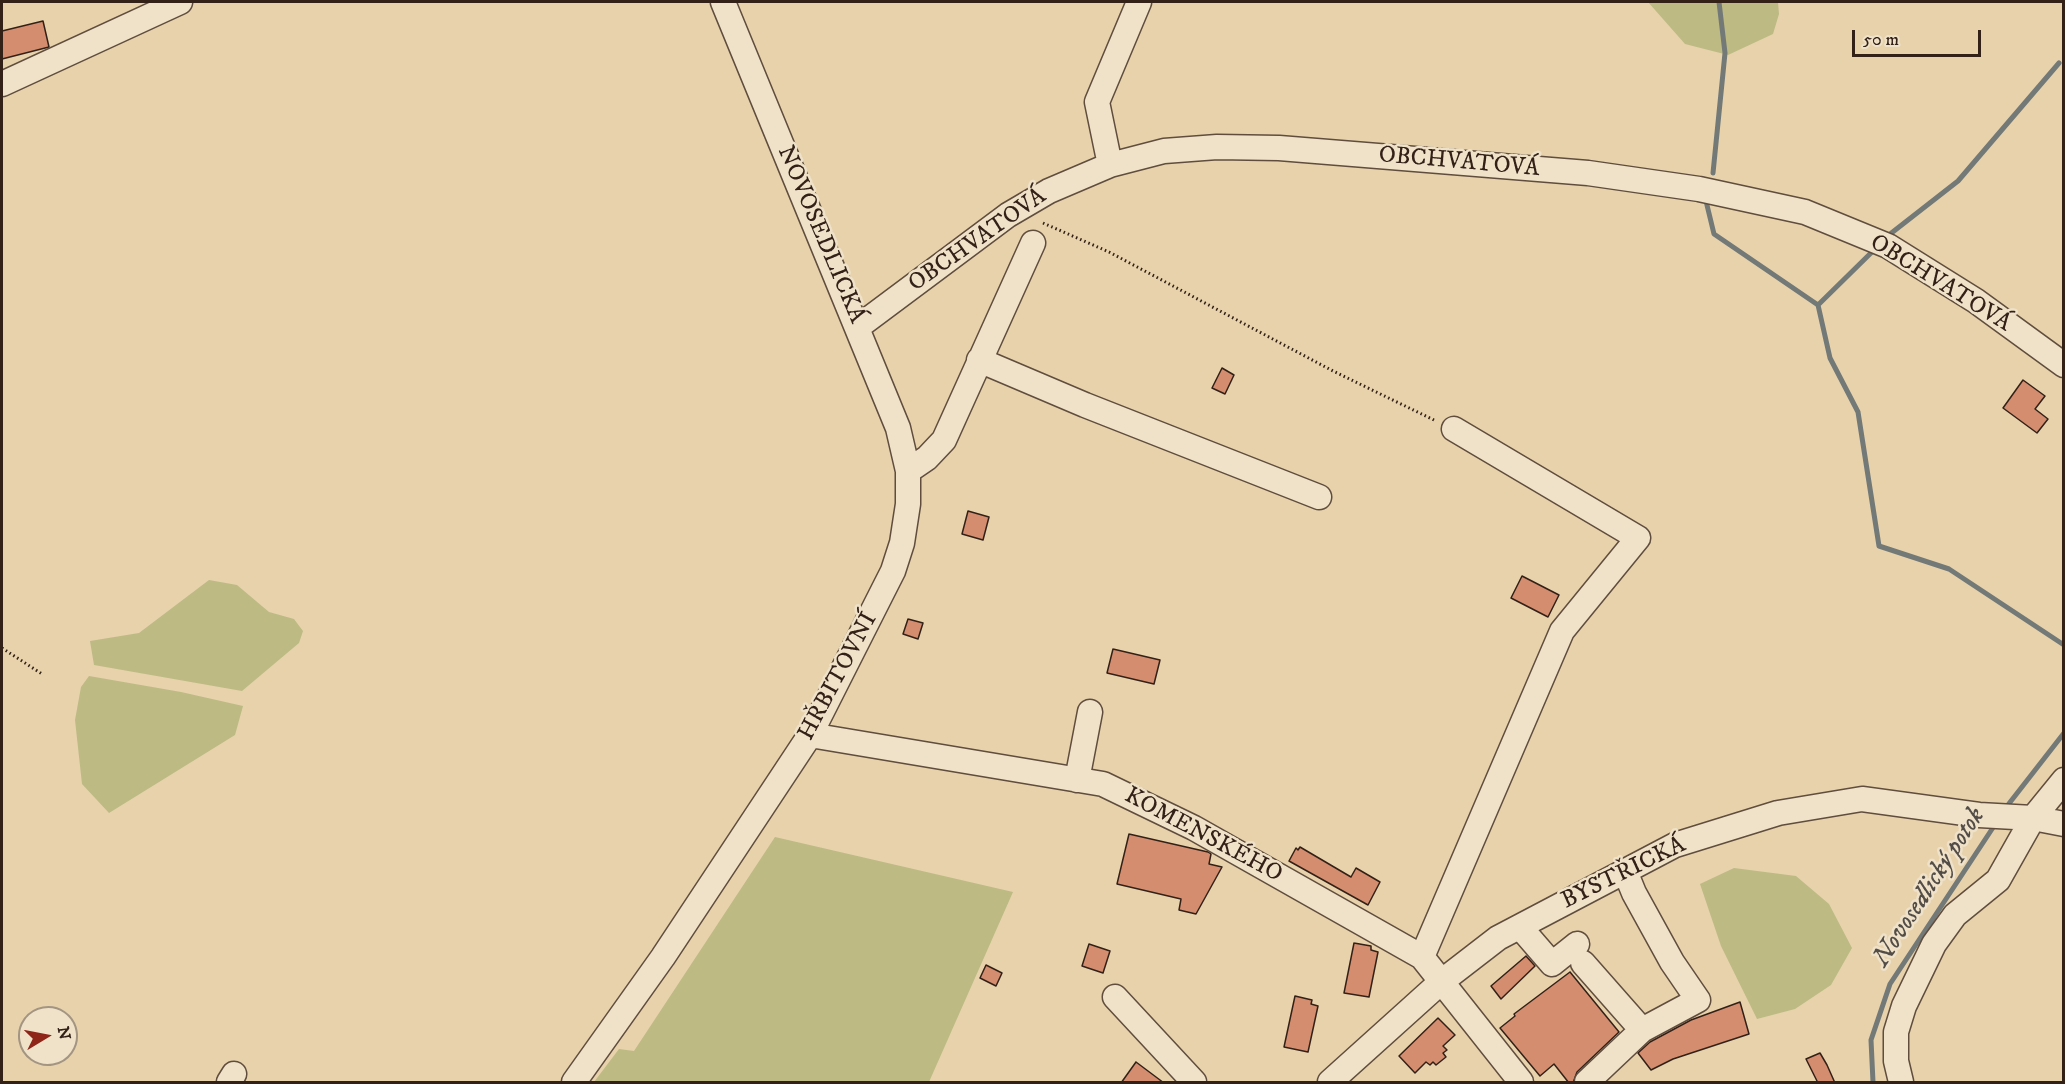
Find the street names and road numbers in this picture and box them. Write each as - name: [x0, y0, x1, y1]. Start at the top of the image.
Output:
- street label: NOVOSEDLICKÁ: [770, 142, 870, 328]
- street label: OBCHVATOVÁ: [1377, 142, 1541, 184]
- street label: OBCHVATOVÁ: [904, 183, 1052, 299]
- street label: OBCHVATOVÁ: [1864, 229, 2016, 339]
- street label: HŘBITOVNÍ: [793, 608, 885, 746]
- street label: KOMENSKÉHO: [1119, 782, 1287, 890]
- street label: BYSTŘICKÁ: [1557, 832, 1691, 916]

